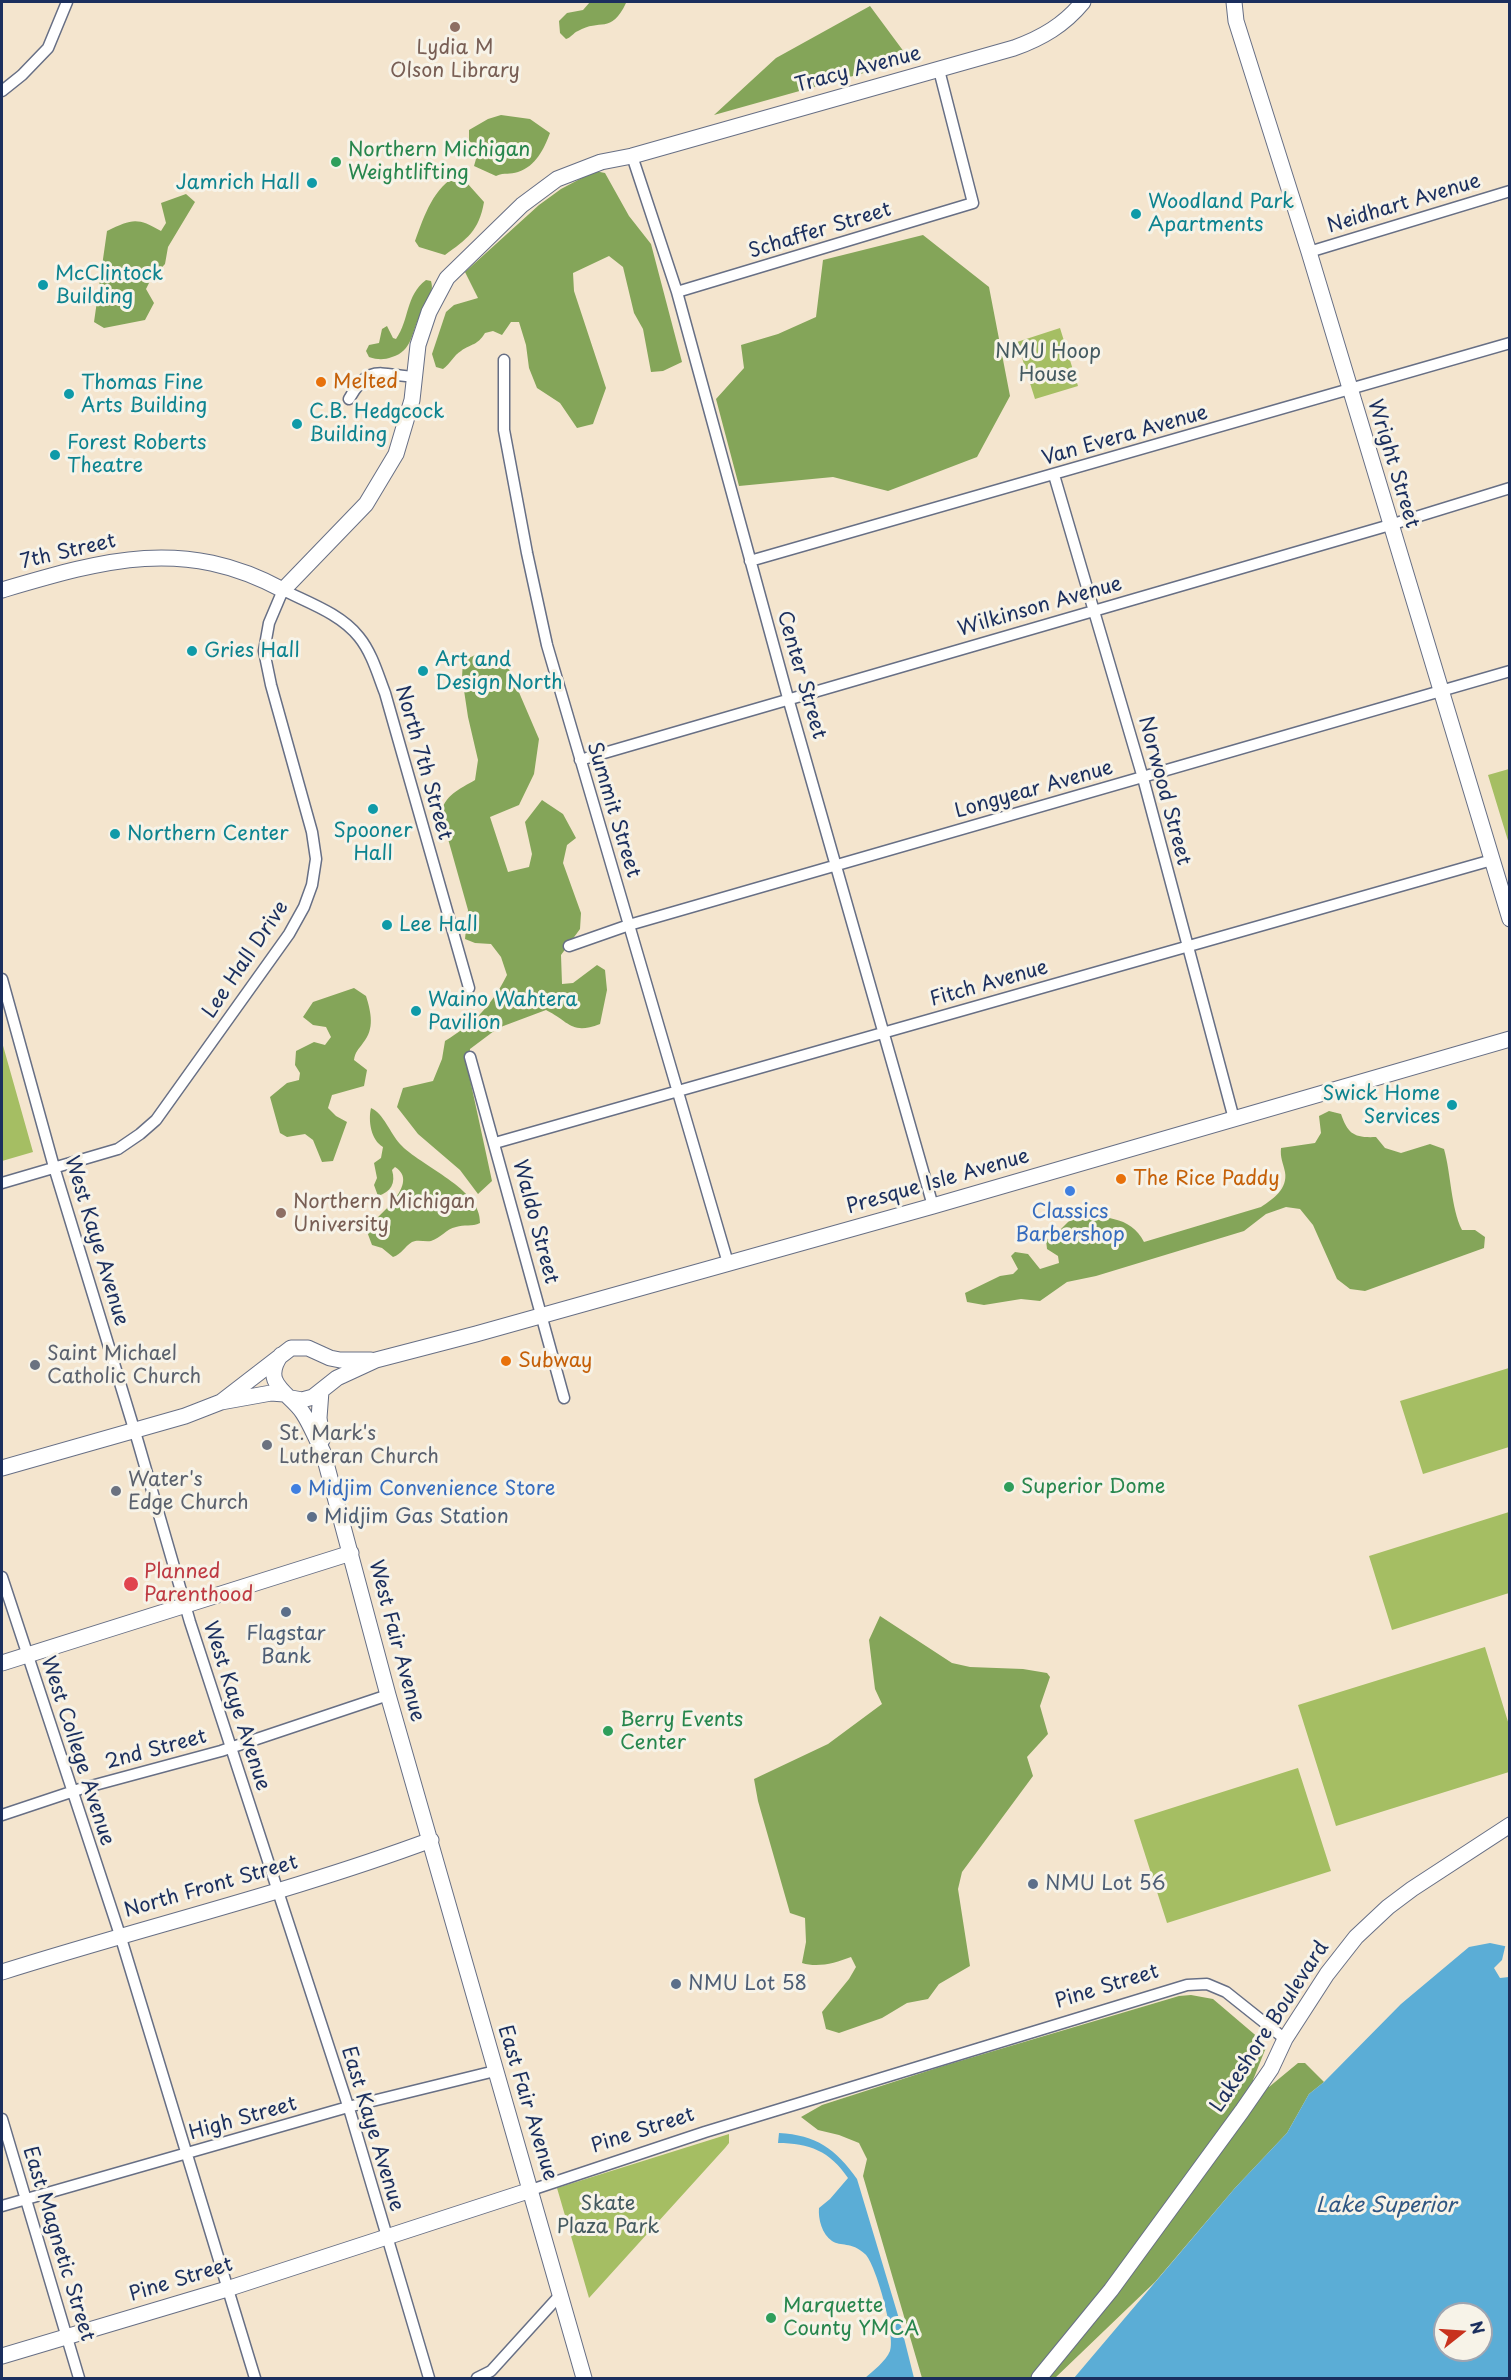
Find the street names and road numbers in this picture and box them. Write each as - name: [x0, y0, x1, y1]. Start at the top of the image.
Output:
- street label: Tracy Avenue: [792, 42, 924, 98]
- street label: Neidhart Avenue: [1324, 169, 1484, 239]
- street label: Schaffer Street: [746, 198, 894, 264]
- street label: Wright Street: [1362, 397, 1424, 531]
- street label: Van Evera Avenue: [1039, 401, 1211, 471]
- street label: 7th Street: [18, 529, 118, 575]
- street label: Wilkinson Avenue: [955, 572, 1125, 642]
- street label: Center Street: [771, 608, 831, 742]
- street label: North 7th Street: [389, 683, 457, 843]
- street label: Norwood Street: [1133, 714, 1195, 868]
- street label: Summit Street: [581, 739, 645, 881]
- street label: Longyear Avenue: [952, 756, 1116, 824]
- street label: Lee Hall Drive: [198, 897, 294, 1023]
- street label: Fitch Avenue: [927, 956, 1051, 1012]
- street label: Presque Isle Avenue: [844, 1144, 1032, 1220]
- street label: West Kaye Avenue: [59, 1153, 133, 1329]
- street label: Waldo Street: [507, 1157, 563, 1287]
- street label: West Fair Avenue: [363, 1558, 429, 1724]
- street label: West Kaye Avenue: [197, 1618, 275, 1794]
- street label: West College Avenue: [35, 1653, 119, 1849]
- street label: 2nd Street: [103, 1725, 209, 1775]
- street label: North Front Street: [121, 1851, 301, 1923]
- street label: Lakeshore Boulevard: [1206, 1937, 1334, 2117]
- street label: Pine Street: [1052, 1960, 1162, 2014]
- street label: East Fair Avenue: [492, 2022, 562, 2184]
- street label: East Kaye Avenue: [336, 2044, 408, 2214]
- street label: High Street: [186, 2092, 300, 2146]
- street label: Pine Street: [588, 2103, 698, 2159]
- street label: East Magnetic Street: [17, 2144, 99, 2344]
- street label: Pine Street: [126, 2253, 236, 2307]

